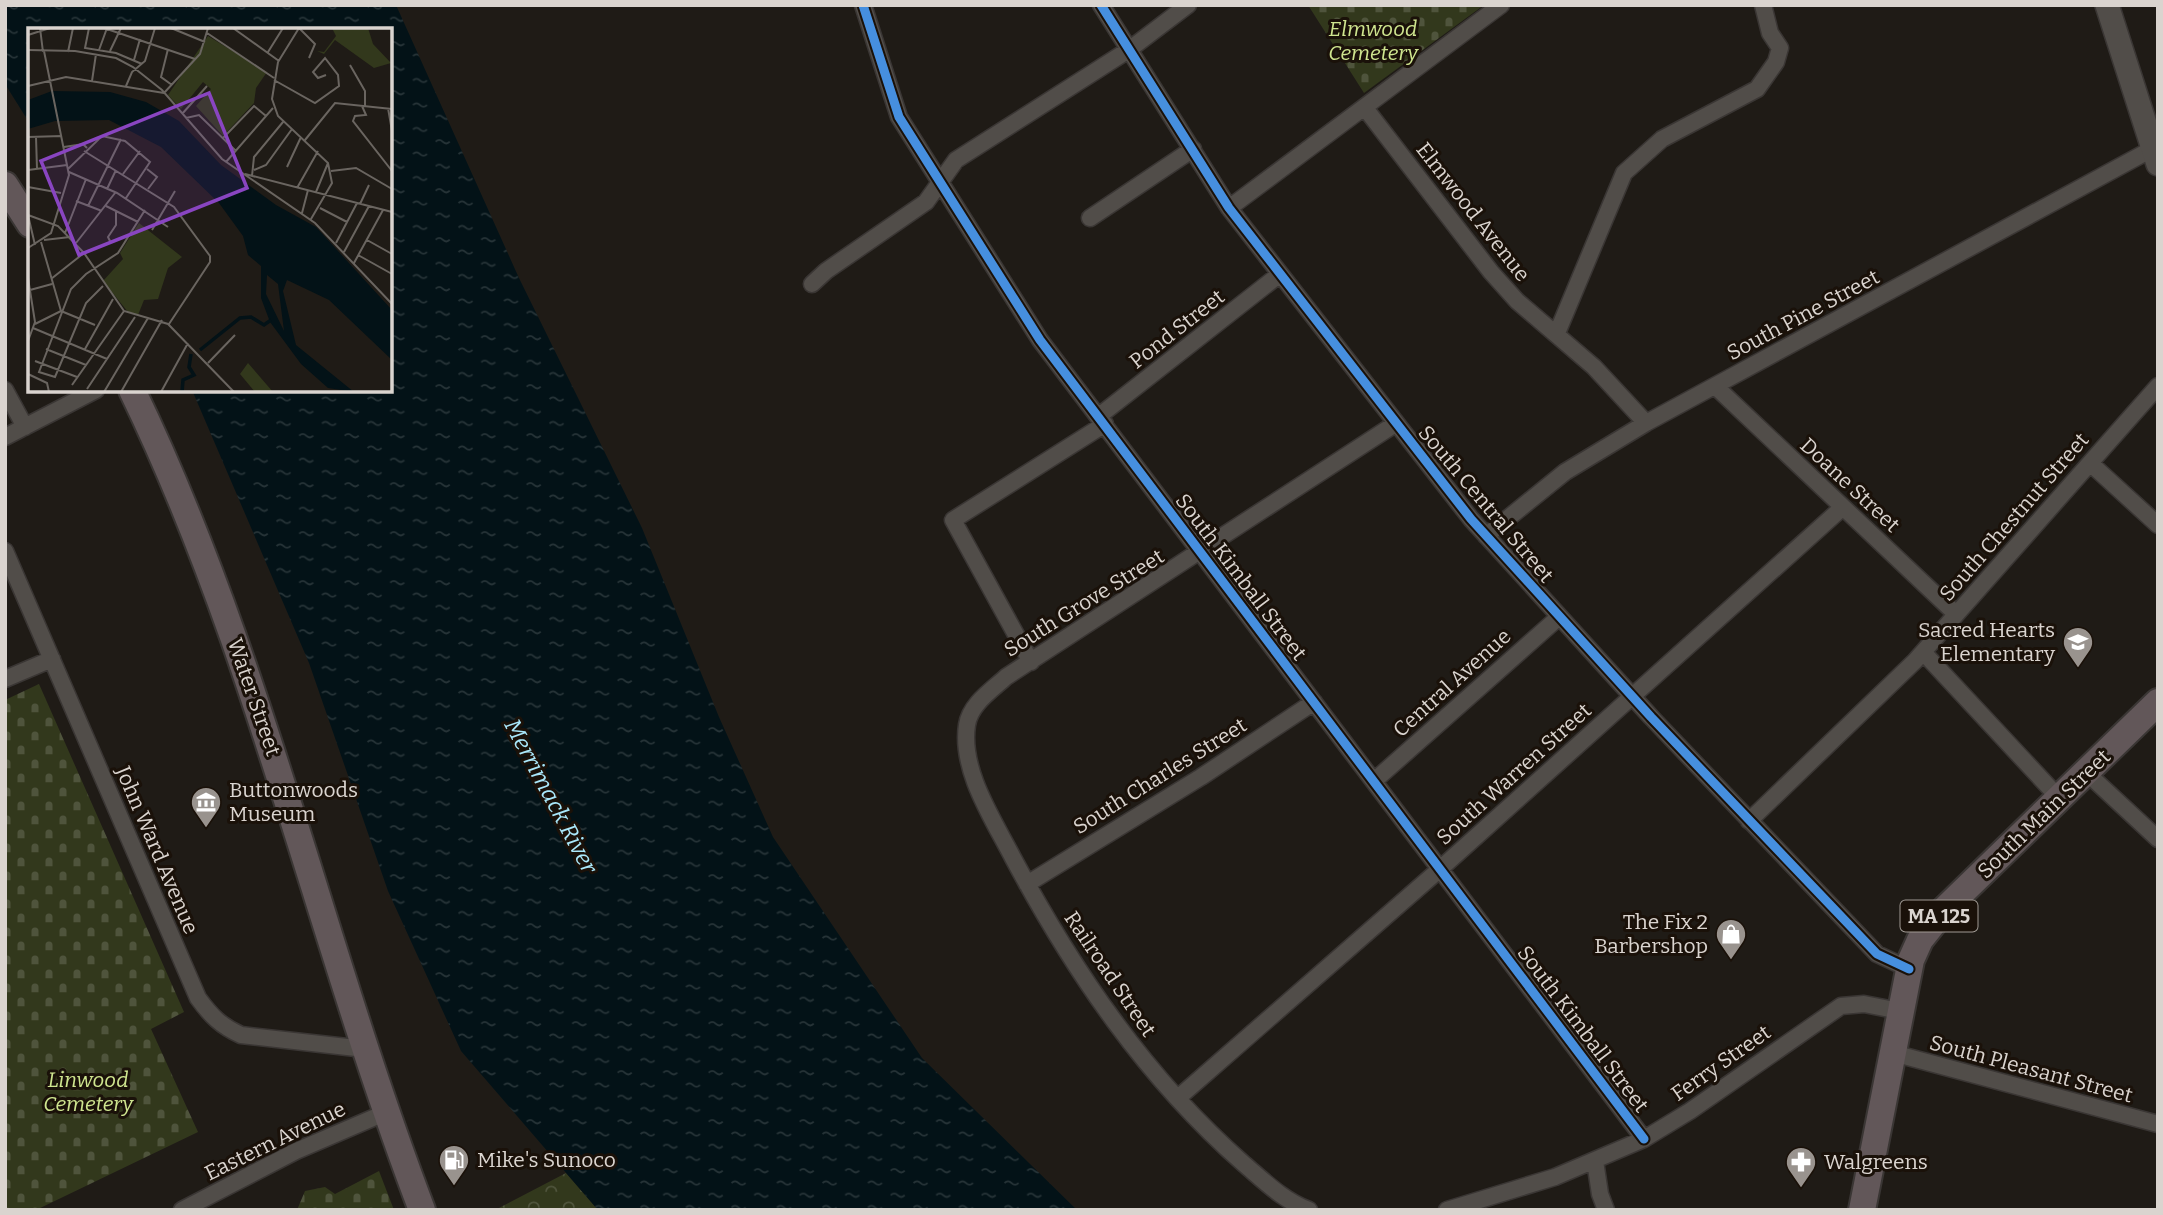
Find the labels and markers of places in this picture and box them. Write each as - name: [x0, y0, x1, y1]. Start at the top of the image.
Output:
- place label: Sacred Hearts Elementary: [1918, 617, 2056, 667]
- school or university icon: Sacred Hearts Elementary: [2061, 625, 2095, 669]
- place label: Buttonwoods Museum: [229, 777, 358, 827]
- museum icon: Buttonwoods Museum: [189, 785, 223, 829]
- place label: The Fix 2 Barbershop: [1594, 909, 1708, 959]
- shop icon: The Fix 2 Barbershop: [1714, 917, 1748, 961]
- fuel station icon: Mike's Sunoco: [437, 1143, 471, 1187]
- pharmacy icon: Walgreens: [1784, 1145, 1818, 1189]
- place label: Mike's Sunoco: [477, 1147, 616, 1173]
- place label: Walgreens: [1824, 1149, 1928, 1175]

